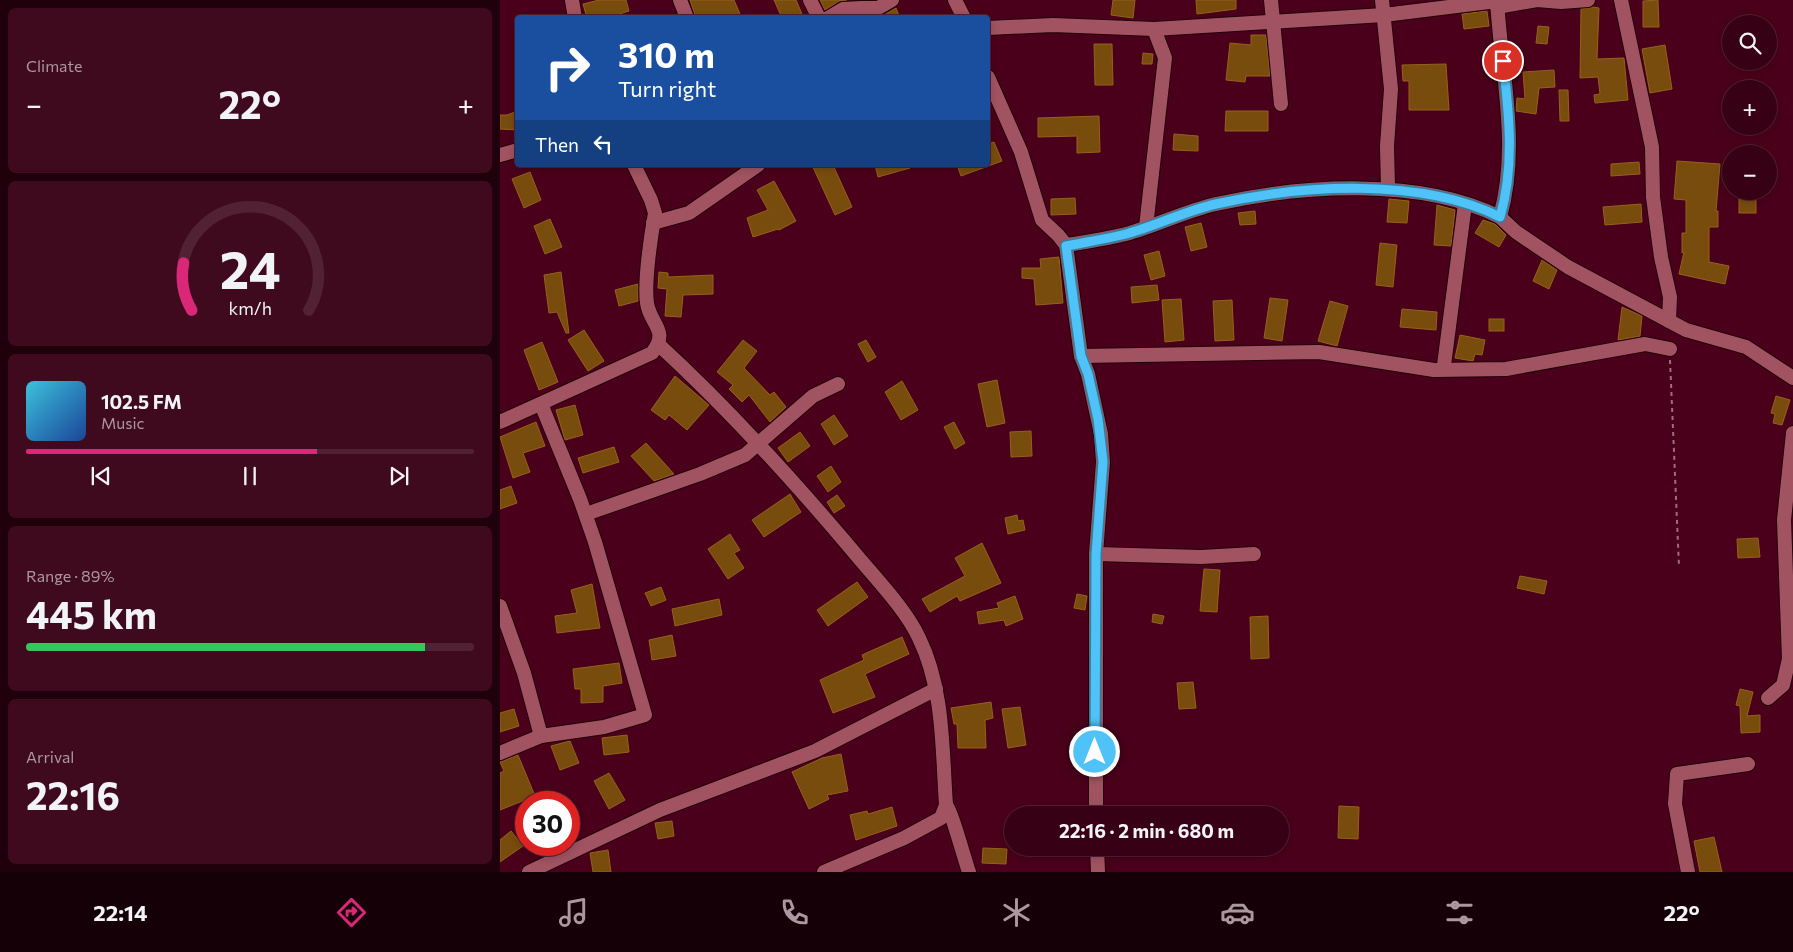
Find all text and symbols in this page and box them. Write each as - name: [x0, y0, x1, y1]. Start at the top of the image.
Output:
- map controls: [1722, 15, 1777, 200]
- button: search: [1722, 15, 1777, 70]
- text: 310 m: [618, 32, 715, 75]
- icon: right: [535, 35, 600, 100]
- pin: [1482, 40, 1524, 82]
- icon: arrive: [1489, 47, 1517, 75]
- text: Climate: [26, 56, 82, 75]
- text: Turn right: [618, 75, 716, 102]
- text: 22°: [218, 80, 281, 127]
- button: +: [1722, 80, 1777, 135]
- text: −: [26, 87, 42, 121]
- text: +: [458, 87, 474, 121]
- icon: left: [589, 130, 617, 158]
- text: Then: [535, 133, 579, 156]
- button: −: [1722, 145, 1777, 200]
- text: 24: [220, 236, 280, 300]
- text: km/h: [228, 297, 272, 319]
- text: 102.5 FM: [101, 390, 182, 413]
- text: Music: [101, 413, 145, 432]
- icon: previous: [87, 462, 115, 490]
- icon: pause: [236, 462, 264, 490]
- icon: next: [385, 462, 413, 490]
- text: Range · 89%: [26, 566, 115, 585]
- text: 445 km: [26, 590, 157, 637]
- position arrow: [1068, 725, 1120, 777]
- text: Arrival: [26, 747, 74, 766]
- text: 22:16: [26, 771, 120, 818]
- speed limit sign: 30: [515, 791, 580, 856]
- text: 22:16 · 2 min · 680 m: [1059, 819, 1234, 842]
- icon: directions: [334, 895, 369, 930]
- icon: music: [556, 895, 591, 930]
- icon: phone: [777, 895, 812, 930]
- icon: climate: [999, 895, 1034, 930]
- icon: car: [1220, 895, 1255, 930]
- icon: filters: [1442, 895, 1477, 930]
- text: 22:14: [93, 899, 148, 926]
- text: 22°: [1663, 899, 1700, 926]

